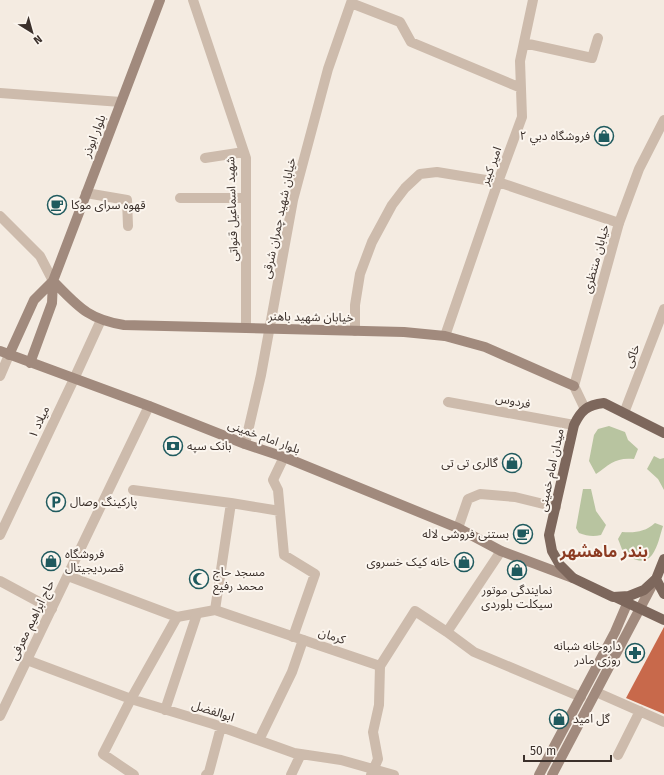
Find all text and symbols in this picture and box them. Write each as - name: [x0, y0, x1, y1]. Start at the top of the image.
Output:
- north arrow: [12, 12, 52, 52]
- text: N: [31, 32, 45, 47]
- street label: بلوار ابوذر: [79, 113, 109, 160]
- shop icon: فروشگاه دبي ٢: [593, 125, 615, 147]
- place label: فروشگاه دبي ٢: [520, 129, 590, 146]
- street label: امیر کبیر: [477, 145, 504, 188]
- street label: شهید اسماعیل قنواتی: [223, 156, 241, 262]
- street label: خیابان شهید چمران شرقی: [259, 156, 300, 280]
- cafe icon: قهوه سرای موکا: [46, 194, 68, 216]
- place label: قهوه سرای موکا: [71, 198, 146, 212]
- street label: خیابان منتظری: [580, 223, 612, 295]
- street label: خیابان شهید باهنر: [267, 309, 354, 325]
- street label: خاکی: [621, 342, 643, 370]
- street label: فردوس: [494, 391, 532, 411]
- street label: میلاد ۱: [26, 404, 53, 440]
- street label: بلوار امام خمینی: [225, 417, 302, 458]
- street label: میدان امام خمینی: [535, 427, 569, 513]
- bank icon: بانک سپه: [162, 435, 184, 457]
- place label: بانک سپه: [187, 439, 232, 454]
- shop icon: گالری تی تی: [501, 452, 523, 474]
- place label: گالری تی تی: [441, 456, 499, 470]
- parking icon: پارکینگ وصال: [45, 491, 67, 513]
- place label: پارکینگ وصال: [70, 495, 137, 510]
- cafe icon: بستنی فروشی لاله: [512, 523, 534, 545]
- place label: بستنی فروشی لاله: [422, 527, 509, 541]
- district label: بندر ماهشهر: [559, 542, 648, 561]
- place label: فروشگاه قصردیجیتال: [65, 547, 124, 575]
- shop icon: فروشگاه قصردیجیتال: [40, 550, 62, 572]
- shop icon: خانه کیک خسروی: [453, 551, 475, 573]
- place label: خانه کیک خسروی: [366, 555, 450, 569]
- shop icon: نمایندگی موتور سیکلت بلوردی: [506, 559, 528, 581]
- place label: مسجد حاج محمد رفیع: [213, 565, 265, 595]
- mosque icon: مسجد حاج محمد رفیع: [188, 568, 210, 590]
- street label: حاج ابراهیم معرفی: [7, 578, 59, 663]
- place label: نمایندگی موتور سیکلت بلوردی: [481, 583, 553, 611]
- street label: کرمان: [317, 625, 348, 647]
- place label: داروخانه شبانه روزی مادر: [554, 639, 621, 667]
- pharmacy icon: داروخانه شبانه روزی مادر: [624, 642, 646, 664]
- street label: ابوالفضل: [190, 698, 236, 725]
- shop icon: گل امید: [548, 708, 570, 730]
- place label: گل امید: [573, 712, 611, 726]
- scale bar: [524, 737, 611, 763]
- text: 50 m: [530, 744, 556, 758]

